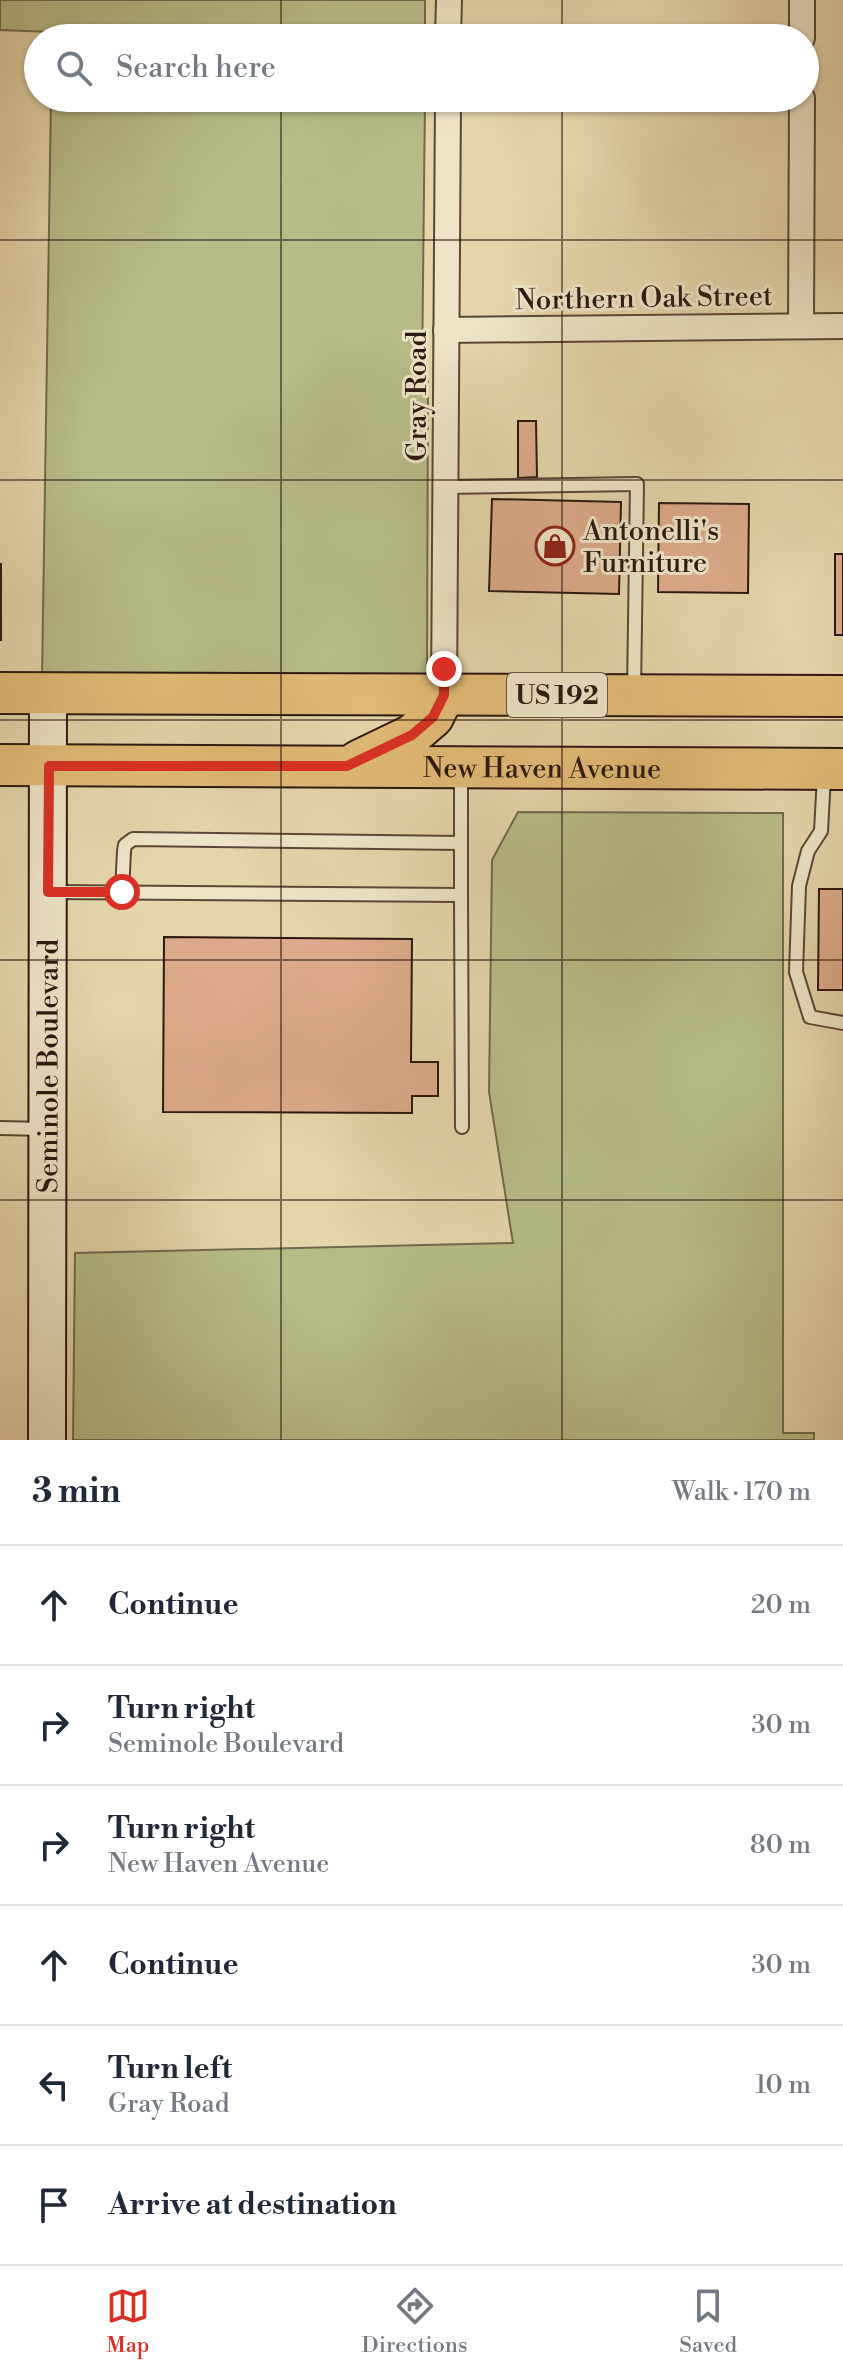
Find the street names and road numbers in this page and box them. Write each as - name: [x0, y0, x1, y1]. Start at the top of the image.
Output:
- street label: Northern Oak Street: [515, 279, 773, 318]
- street label: Gray Road: [400, 330, 435, 461]
- road number: US 192: [507, 673, 607, 717]
- street label: New Haven Avenue: [423, 751, 661, 787]
- street label: Seminole Boulevard: [31, 939, 67, 1193]

